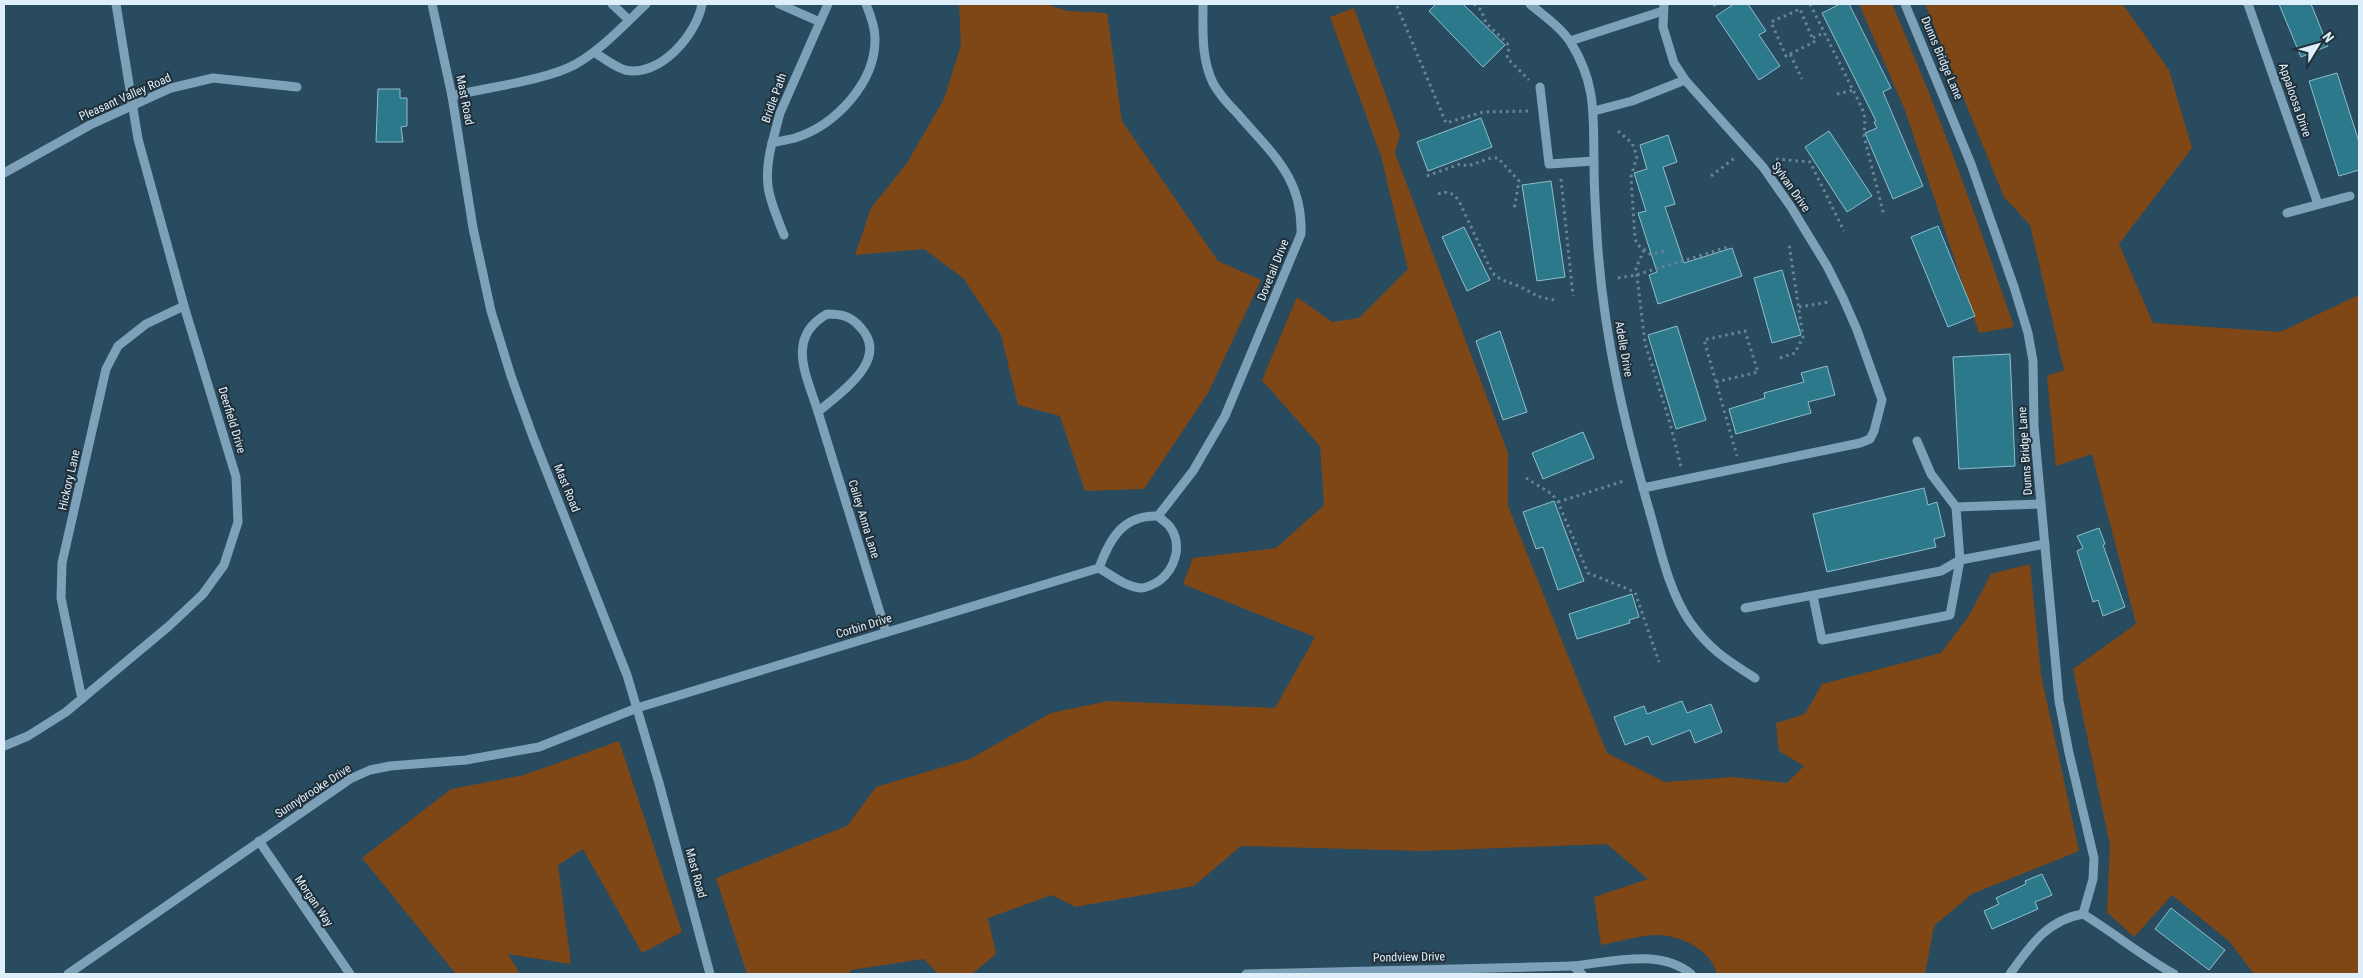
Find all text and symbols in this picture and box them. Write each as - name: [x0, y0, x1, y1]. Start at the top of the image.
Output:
- street label: Dunns Bridge Lane: [1918, 14, 1966, 102]
- north arrow: [2293, 20, 2343, 70]
- text: N: [2319, 29, 2337, 45]
- street label: Appaloosa Drive: [2276, 61, 2314, 139]
- street label: Pleasant Valley Road: [77, 70, 173, 124]
- street label: Bridle Path: [759, 71, 789, 125]
- street label: Mast Road: [453, 74, 477, 126]
- street label: Sylvan Drive: [1769, 160, 1813, 215]
- street label: Dovetail Drive: [1254, 237, 1292, 303]
- street label: Adelle Drive: [1612, 320, 1636, 378]
- street label: Deerfield Drive: [215, 385, 249, 455]
- street label: Dunns Bridge Lane: [2015, 406, 2035, 496]
- street label: Hickory Lane: [55, 448, 83, 512]
- street label: Mast Road: [551, 462, 583, 514]
- street label: Cailey Anna Lane: [845, 478, 883, 560]
- street label: Corbin Drive: [834, 611, 894, 641]
- street label: Sunnybrooke Drive: [272, 761, 354, 821]
- street label: Mast Road: [683, 847, 709, 899]
- street label: Morgan Way: [292, 873, 336, 929]
- street label: Pondview Drive: [1373, 949, 1446, 965]

